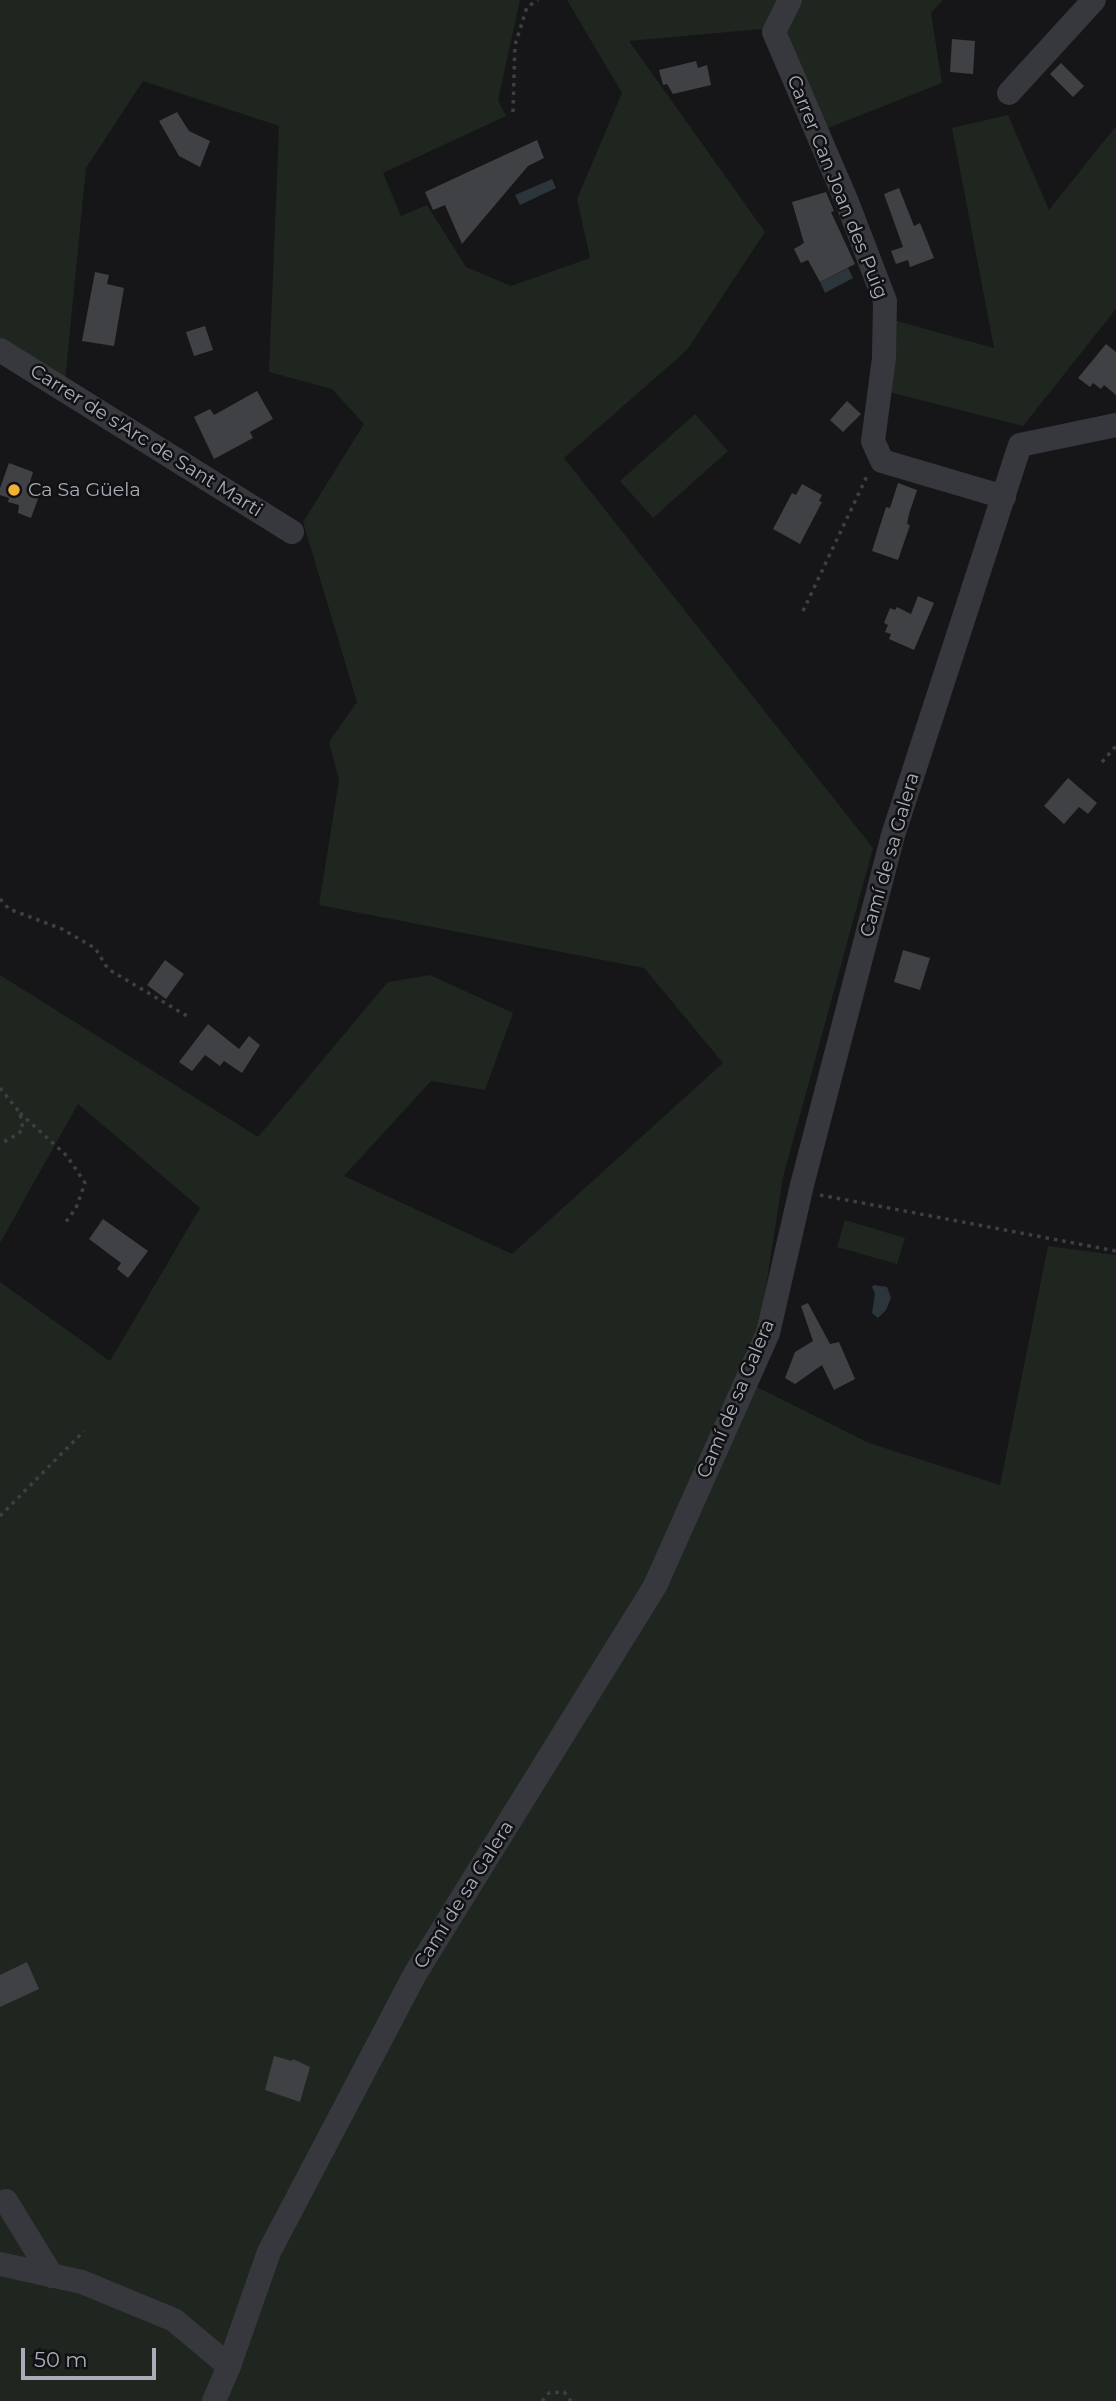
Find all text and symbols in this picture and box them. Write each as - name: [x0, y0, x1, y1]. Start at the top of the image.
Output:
- street label: Carrer Can Joan des Puig: [782, 72, 892, 302]
- street label: Carrer de s'Arc de Sant Marti: [26, 360, 266, 522]
- place label: Ca Sa Güela: [28, 479, 141, 501]
- marker: Ca Sa Güela: [6, 482, 22, 498]
- street label: Camí de sa Galera: [856, 770, 924, 940]
- street label: Camí de sa Galera: [692, 1316, 780, 1482]
- street label: Camí de sa Galera: [409, 1817, 519, 1973]
- scale bar: [24, 2334, 159, 2378]
- text: 50 m: [34, 2347, 88, 2372]

